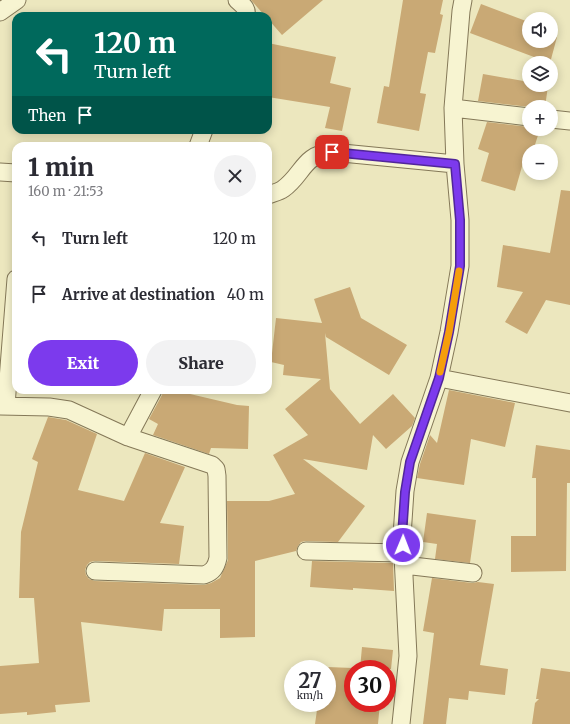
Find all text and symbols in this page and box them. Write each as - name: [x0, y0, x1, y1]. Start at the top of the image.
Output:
- map controls: [522, 12, 558, 180]
- button: sound: [522, 12, 558, 48]
- text: 120 m: [94, 25, 176, 61]
- icon: left: [28, 28, 80, 80]
- button: layers: [522, 56, 558, 92]
- text: Turn left: [94, 60, 171, 83]
- button: +: [522, 100, 558, 136]
- icon: arrive: [74, 104, 96, 126]
- text: Then: [28, 106, 66, 125]
- pin: [315, 135, 349, 169]
- icon: arrive: [321, 141, 343, 163]
- button: −: [522, 144, 558, 180]
- text: 1 min: [28, 152, 94, 183]
- button: close: [214, 155, 256, 197]
- text: 160 m · 21:53: [28, 183, 103, 200]
- icon: left: [28, 227, 50, 249]
- text: Turn left: [62, 229, 128, 248]
- text: 120 m: [213, 229, 256, 248]
- icon: arrive: [28, 283, 50, 305]
- text: Arrive at destination: [62, 285, 215, 304]
- text: 40 m: [227, 285, 264, 304]
- button: Exit: [28, 340, 138, 386]
- button: Share: [146, 340, 256, 386]
- position arrow: [382, 524, 424, 566]
- speed limit sign: 30: [344, 660, 396, 712]
- text: 27: [298, 668, 322, 693]
- text: km/h: [297, 689, 323, 702]

